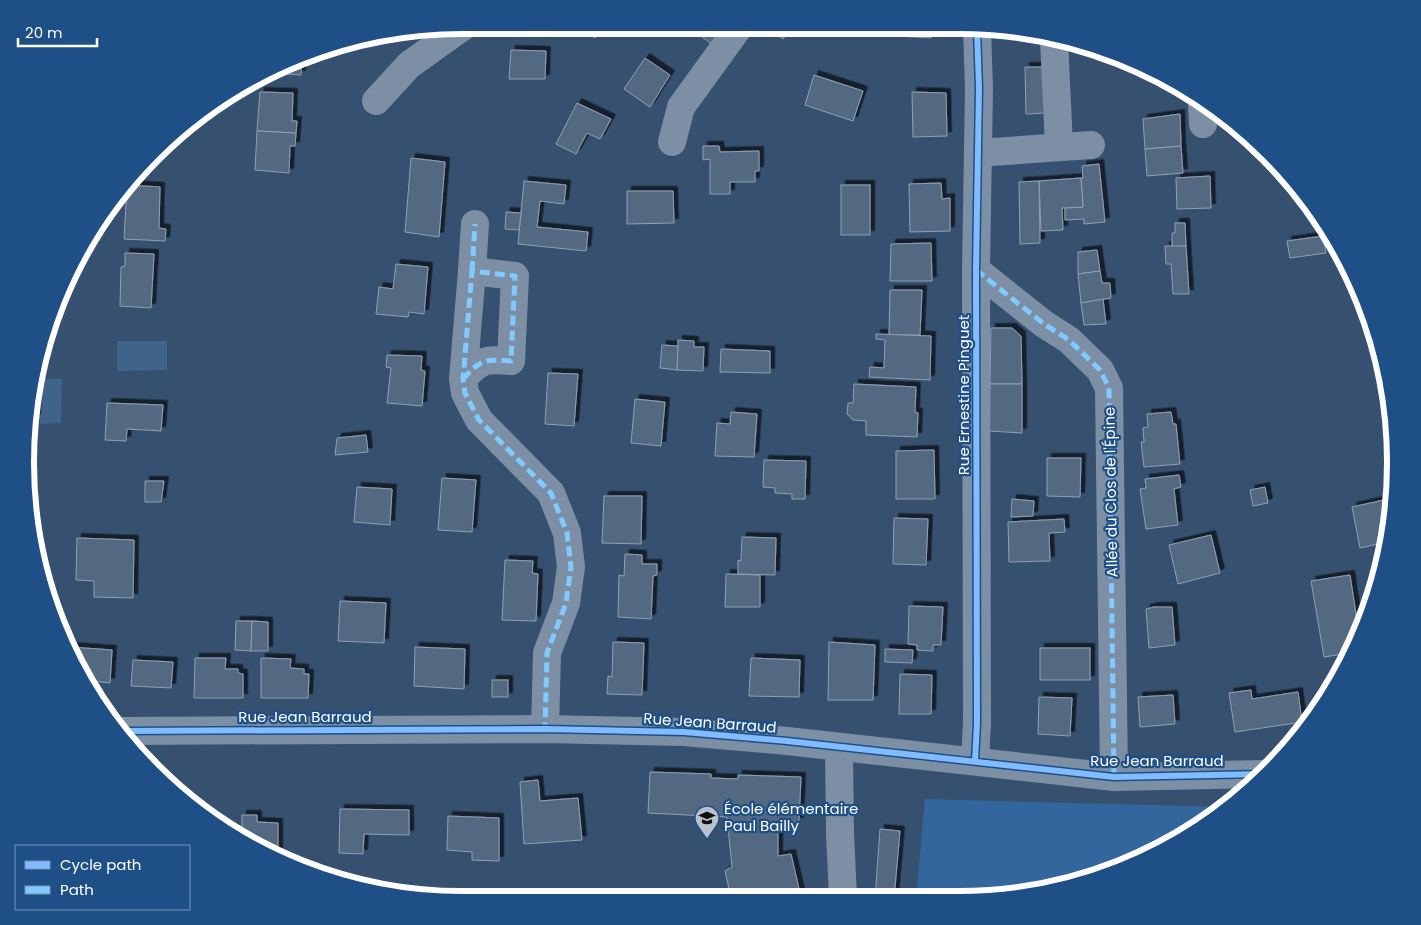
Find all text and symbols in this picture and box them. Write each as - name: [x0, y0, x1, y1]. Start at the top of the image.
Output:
- scale bar: [18, 15, 96, 47]
- text: 20 m: [25, 22, 63, 43]
- street label: Rue Ernestine Pinguet: [953, 315, 974, 475]
- street label: Allée du Clos de l'Épine: [1099, 407, 1122, 577]
- street label: Rue Jean Barraud: [238, 706, 372, 727]
- street label: Rue Jean Barraud: [643, 707, 777, 738]
- street label: Rue Jean Barraud: [1090, 750, 1224, 771]
- place label: École élémentaire Paul Bailly: [724, 798, 858, 836]
- school or university icon: École élémentaire Paul Bailly: [694, 805, 720, 839]
- legend: [15, 845, 190, 910]
- text: Cycle path: [60, 854, 141, 875]
- text: Path: [60, 879, 94, 900]

